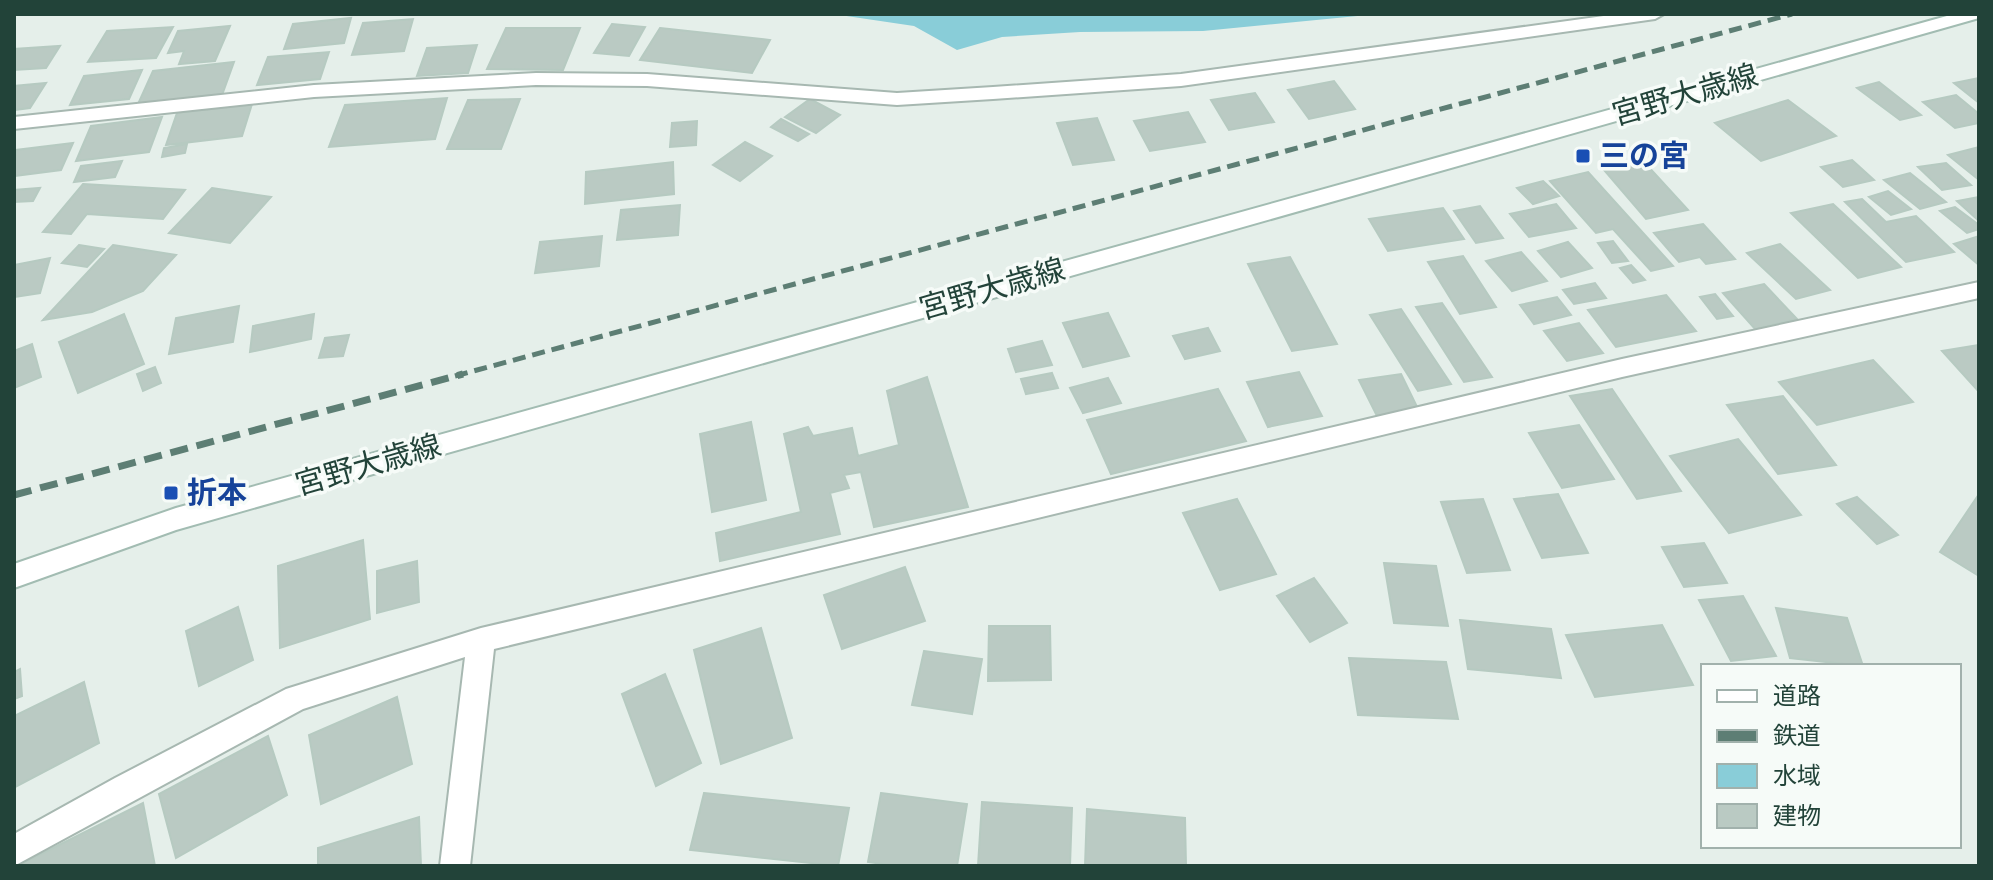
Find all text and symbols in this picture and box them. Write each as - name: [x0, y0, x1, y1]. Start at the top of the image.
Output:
- street label: 宮野大歳線: [1608, 56, 1762, 133]
- place label: 三の宮: [1599, 137, 1689, 174]
- marker: 三の宮: [1574, 147, 1592, 165]
- street label: 宮野大歳線: [915, 250, 1069, 327]
- street label: 宮野大歳線: [291, 426, 445, 503]
- place label: 折本: [187, 474, 247, 511]
- marker: 折本: [162, 484, 180, 502]
- legend: [1701, 664, 1961, 848]
- text: 道路: [1773, 681, 1821, 710]
- text: 鉄道: [1773, 721, 1821, 750]
- text: 水域: [1773, 761, 1821, 790]
- text: 建物: [1773, 801, 1821, 830]

